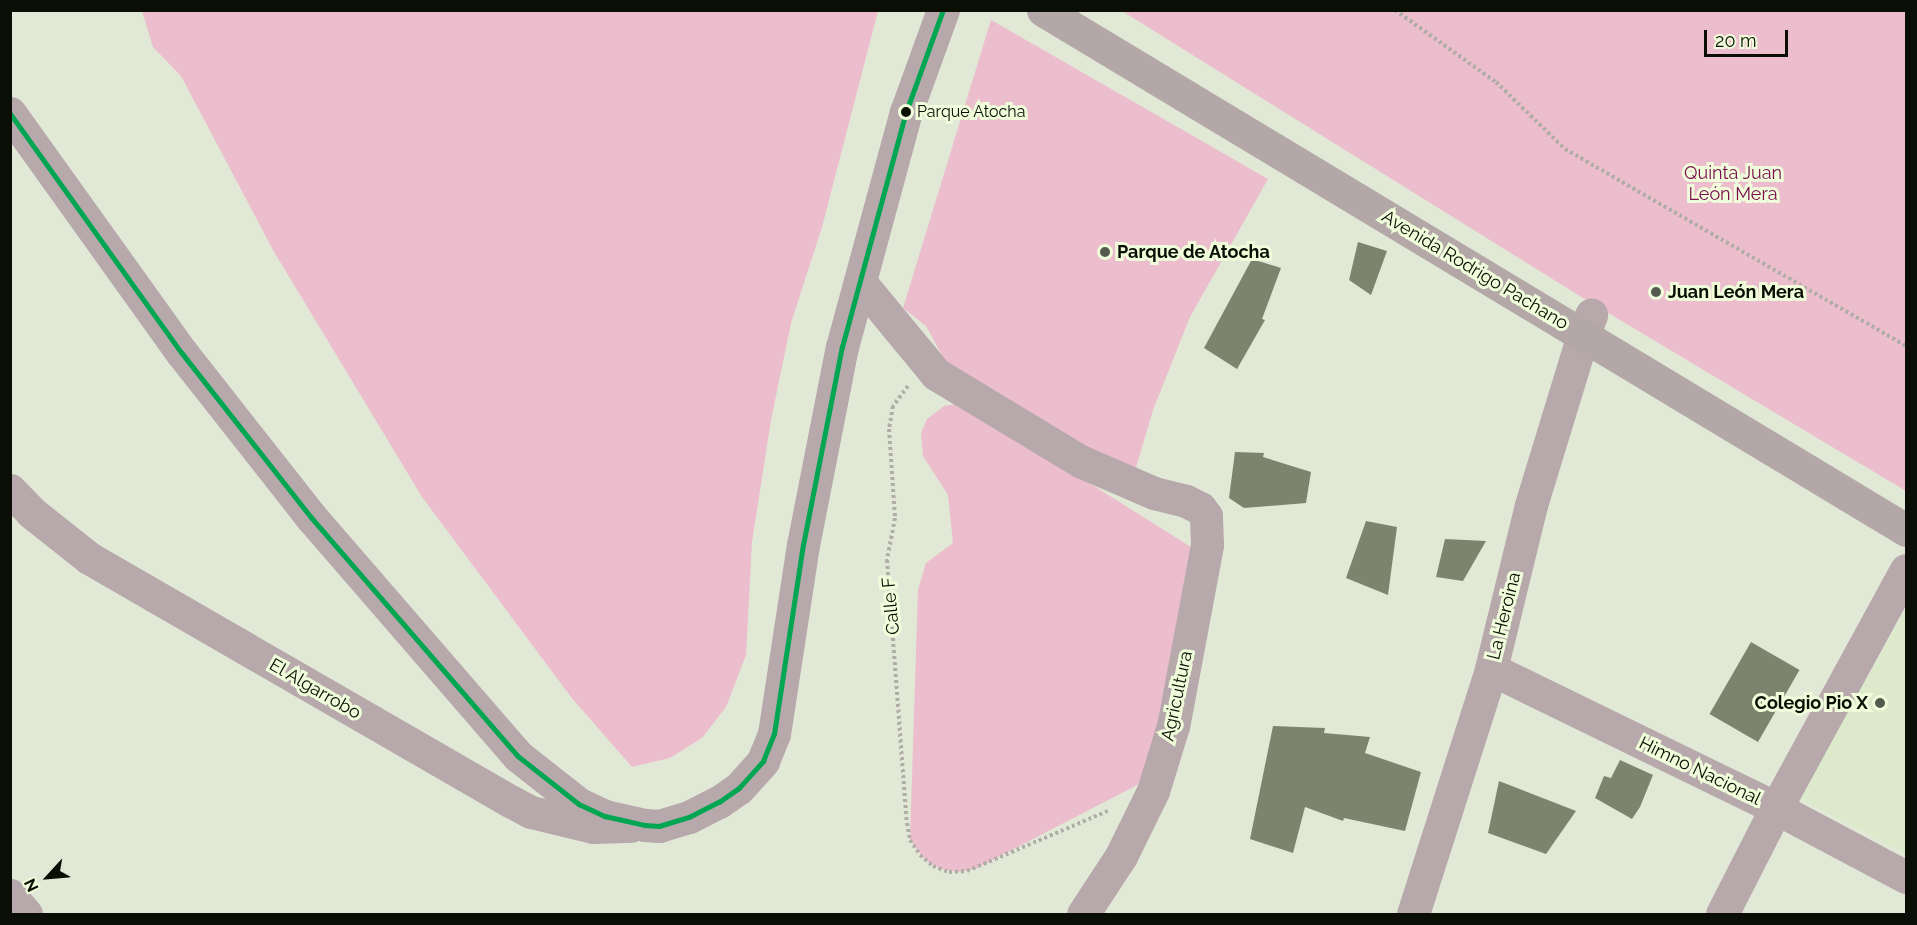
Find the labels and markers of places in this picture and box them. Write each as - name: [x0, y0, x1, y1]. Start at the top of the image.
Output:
- place label: Parque Atocha: [917, 102, 1026, 122]
- marker: Parque Atocha: [900, 106, 912, 118]
- place label: Parque de Atocha: [1117, 241, 1270, 263]
- marker: Parque de Atocha: [1098, 245, 1112, 259]
- place label: Juan León Mera: [1668, 281, 1804, 303]
- marker: Juan León Mera: [1649, 285, 1663, 299]
- place label: Colegio Pio X: [1754, 692, 1868, 714]
- marker: Colegio Pio X: [1873, 696, 1887, 710]

